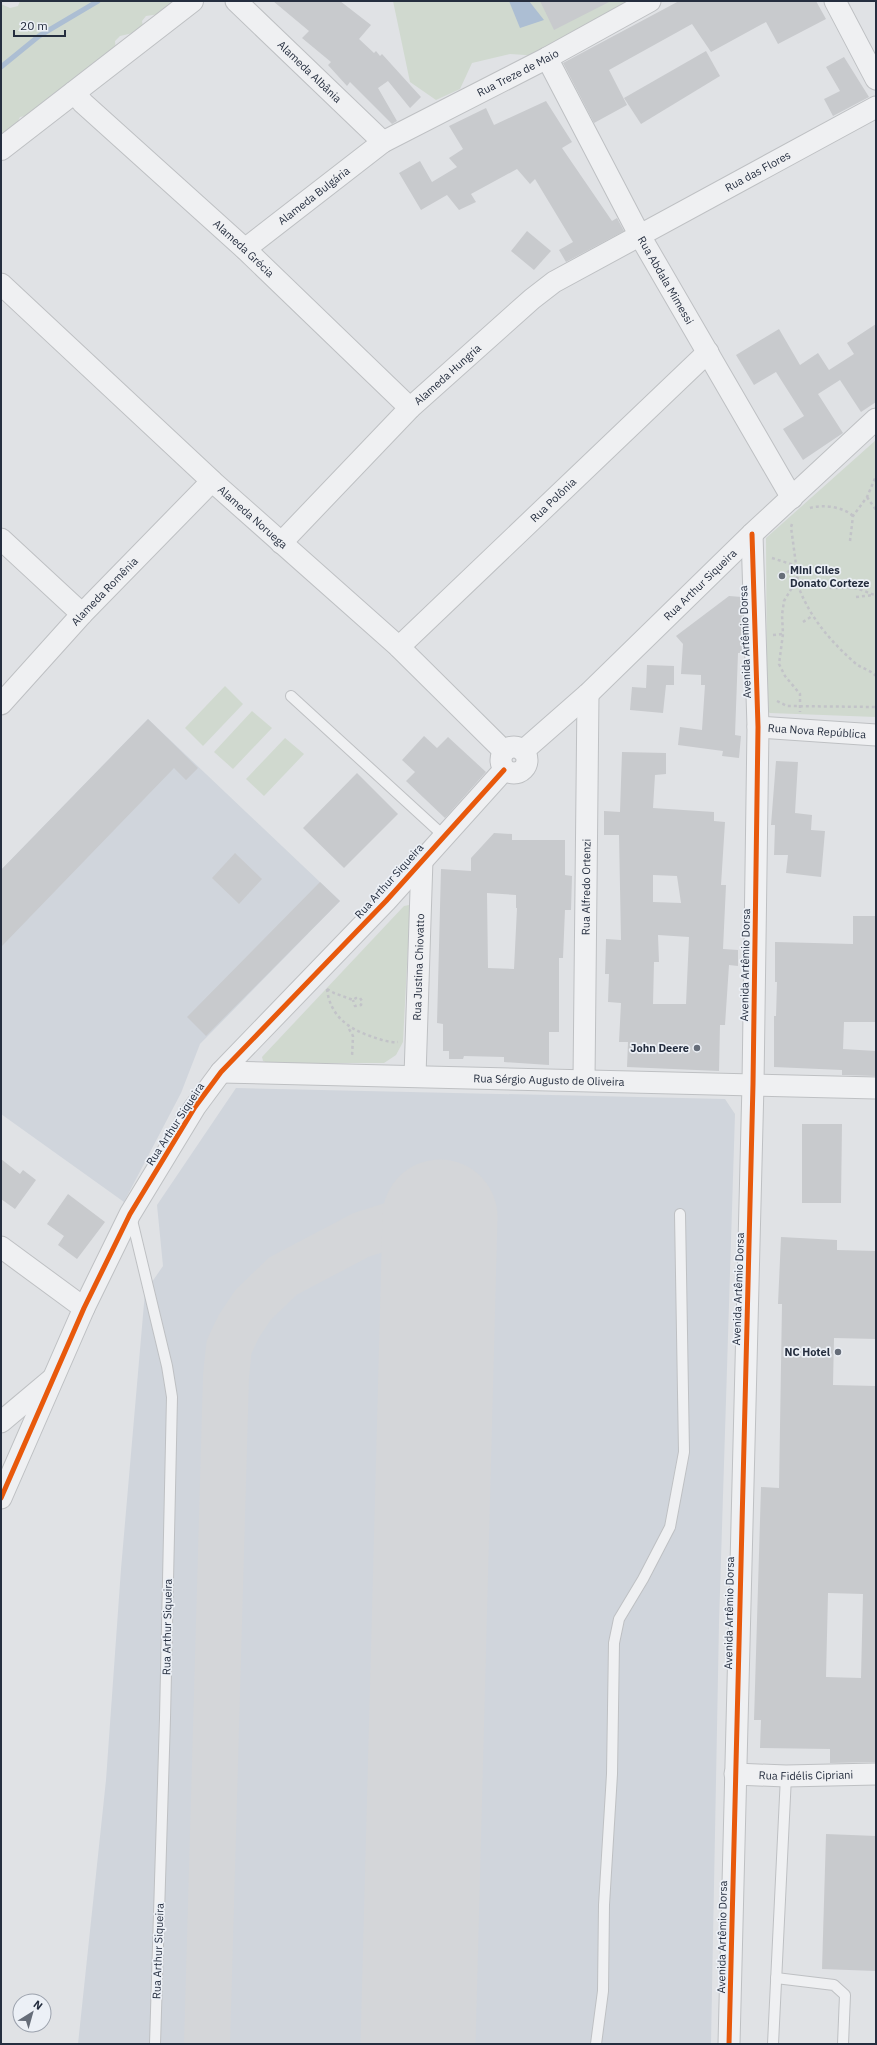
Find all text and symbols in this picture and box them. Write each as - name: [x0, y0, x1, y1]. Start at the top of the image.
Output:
- scale bar: [14, 12, 65, 38]
- text: 20 m: [20, 18, 48, 33]
- street label: Alameda Albânia: [275, 38, 345, 106]
- street label: Rua Treze de Maio: [474, 46, 561, 100]
- street label: Rua das Flores: [722, 148, 793, 195]
- street label: Alameda Bulgária: [275, 163, 353, 228]
- street label: Alameda Grécia: [210, 217, 277, 280]
- street label: Rua Abdala Mimessi: [635, 234, 697, 327]
- street label: Alameda Hungria: [411, 341, 484, 408]
- street label: Rua Polônia: [527, 475, 579, 525]
- street label: Alameda Noruega: [215, 482, 290, 552]
- street label: Rua Arthur Siqueira: [661, 546, 740, 623]
- street label: Alameda Romênia: [68, 554, 141, 628]
- place label: Mini Ciles Donato Corteze: [790, 563, 870, 590]
- marker: Mini Ciles Donato Corteze: [777, 571, 787, 581]
- street label: Avenida Artêmio Dorsa: [736, 585, 754, 699]
- street label: Rua Nova República: [767, 721, 867, 741]
- street label: Rua Alfredo Ortenzi: [579, 839, 593, 935]
- street label: Rua Arthur Siqueira: [352, 840, 427, 921]
- street label: Avenida Artêmio Dorsa: [737, 908, 753, 1022]
- street label: Rua Justina Chiovatto: [410, 913, 427, 1021]
- place label: John Deere: [630, 1041, 689, 1055]
- marker: John Deere: [692, 1043, 702, 1053]
- street label: Rua Sérgio Augusto de Oliveira: [473, 1071, 625, 1089]
- street label: Rua Arthur Siqueira: [143, 1080, 207, 1168]
- street label: Avenida Artêmio Dorsa: [729, 1232, 747, 1346]
- place label: NC Hotel: [784, 1345, 831, 1359]
- marker: NC Hotel: [833, 1347, 843, 1357]
- street label: Avenida Artêmio Dorsa: [721, 1556, 737, 1670]
- street label: Rua Arthur Siqueira: [159, 1579, 175, 1675]
- street label: Rua Fidélis Cipriani: [758, 1768, 853, 1783]
- street label: Avenida Artêmio Dorsa: [714, 1880, 730, 1994]
- street label: Rua Arthur Siqueira: [149, 1903, 167, 1999]
- north arrow: [12, 1993, 52, 2033]
- text: N: [31, 1997, 45, 2013]

